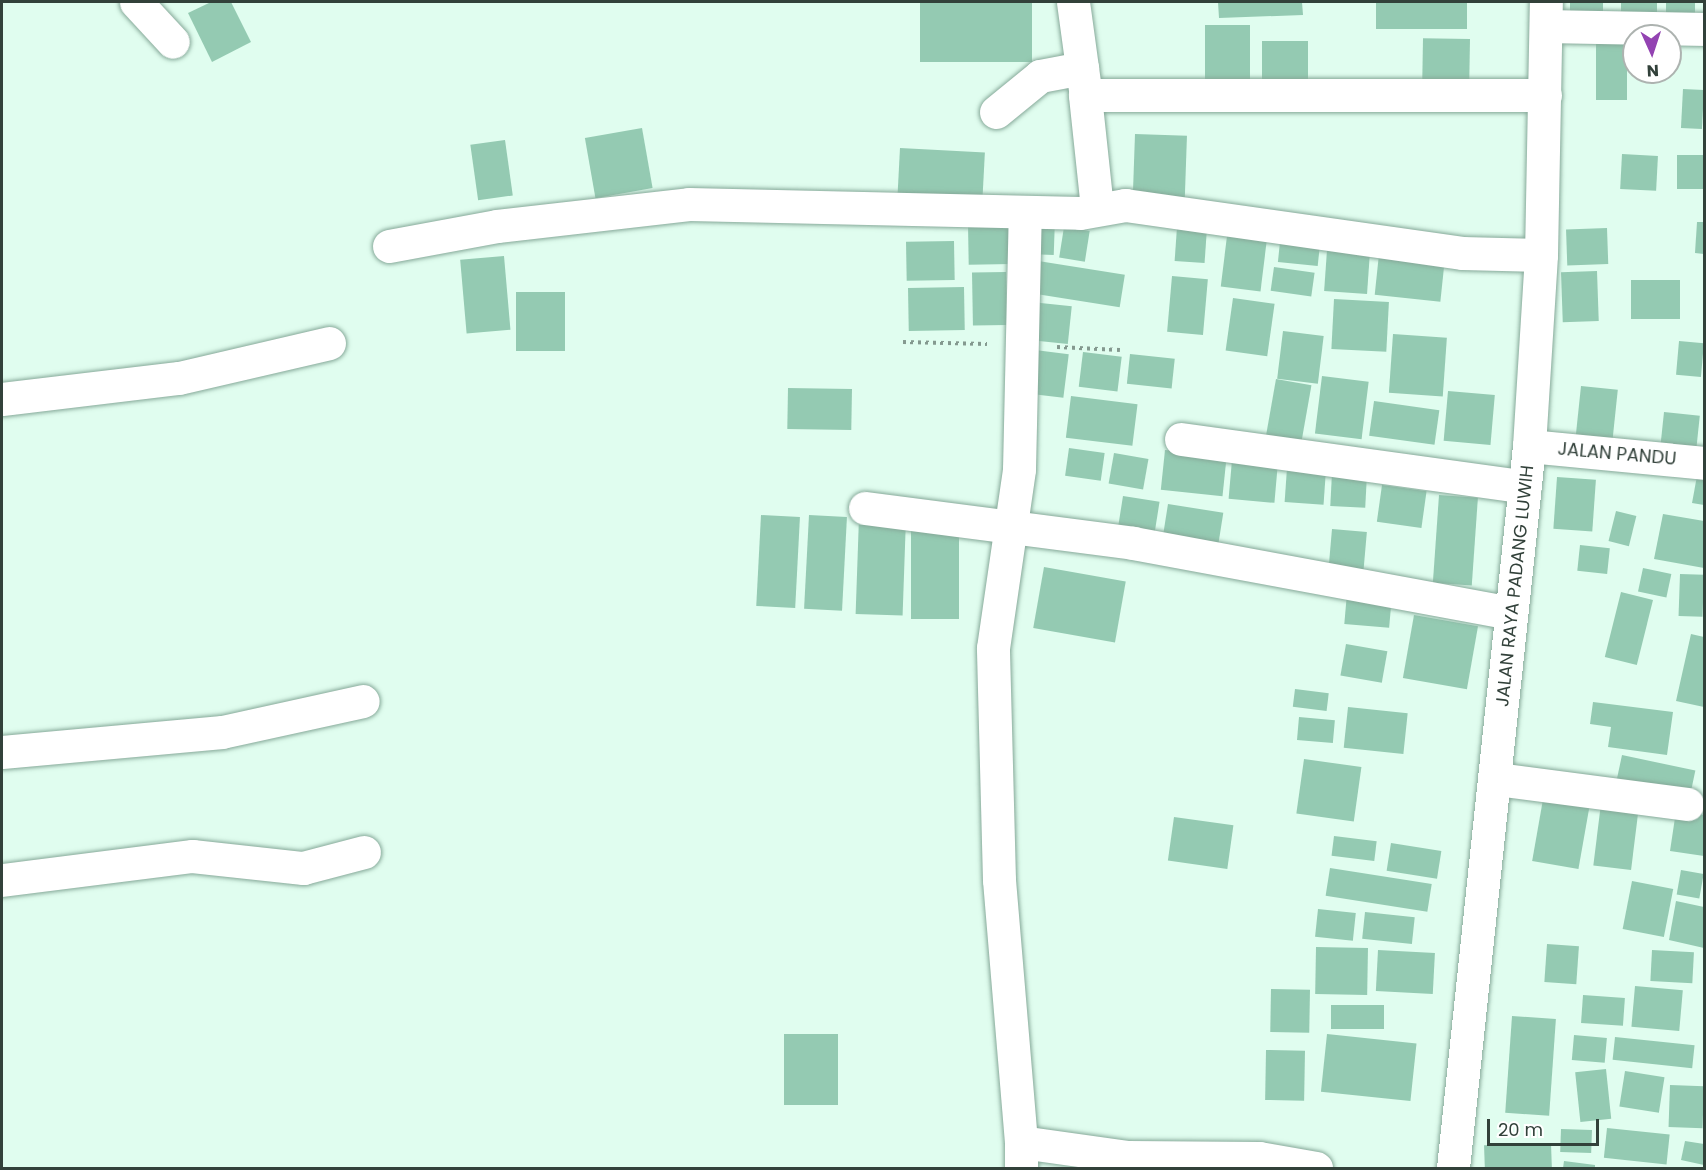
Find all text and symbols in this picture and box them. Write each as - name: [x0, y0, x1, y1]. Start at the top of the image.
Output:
- north arrow: [1622, 24, 1682, 84]
- text: N: [1646, 59, 1659, 82]
- street label: JALAN PANDU: [1557, 438, 1677, 470]
- street label: JALAN RAYA PADANG LUWIH: [1492, 464, 1538, 708]
- scale bar: [1490, 1107, 1602, 1145]
- text: 20 m: [1498, 1117, 1543, 1142]

